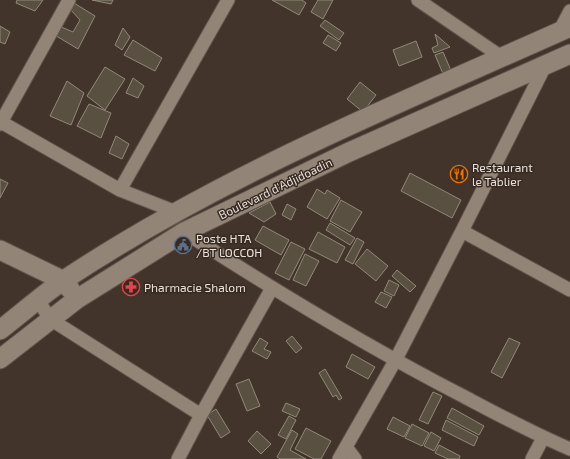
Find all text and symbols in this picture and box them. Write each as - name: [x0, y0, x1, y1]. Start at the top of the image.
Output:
- street label: Boulevard d'Adjidoadin: [216, 154, 335, 222]
- place label: Restaurant le Tablier: [472, 160, 533, 188]
- restaurant icon: Restaurant le Tablier: [449, 164, 469, 184]
- place label: Poste HTA /BT LOCCOH: [196, 231, 262, 259]
- public building icon: Poste HTA /BT LOCCOH: [173, 235, 193, 255]
- pharmacy icon: Pharmacie Shalom: [121, 277, 141, 297]
- place label: Pharmacie Shalom: [144, 280, 246, 294]

